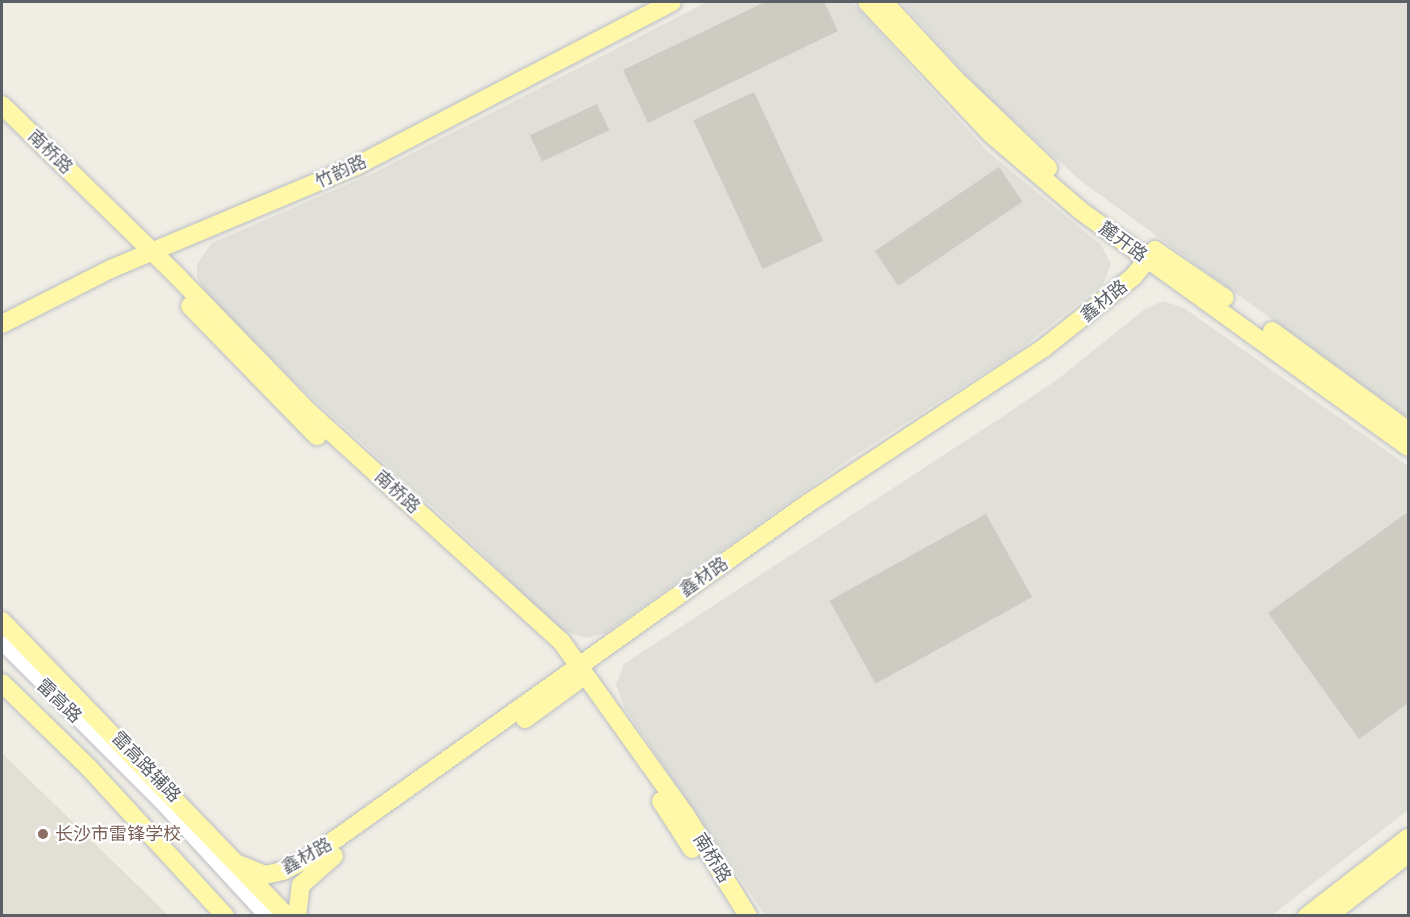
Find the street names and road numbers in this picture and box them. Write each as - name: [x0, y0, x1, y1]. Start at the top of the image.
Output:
- street label: 南桥路: [23, 125, 77, 179]
- street label: 竹韵路: [312, 151, 370, 193]
- street label: 麓开路: [1095, 217, 1151, 267]
- street label: 鑫材路: [1076, 276, 1132, 326]
- street label: 南桥路: [370, 466, 424, 518]
- street label: 鑫材路: [676, 553, 732, 601]
- street label: 雷高路: [32, 674, 86, 728]
- street label: 雷高路辅路: [107, 727, 185, 807]
- street label: 南桥路: [689, 829, 735, 887]
- street label: 鑫材路: [278, 833, 336, 879]

